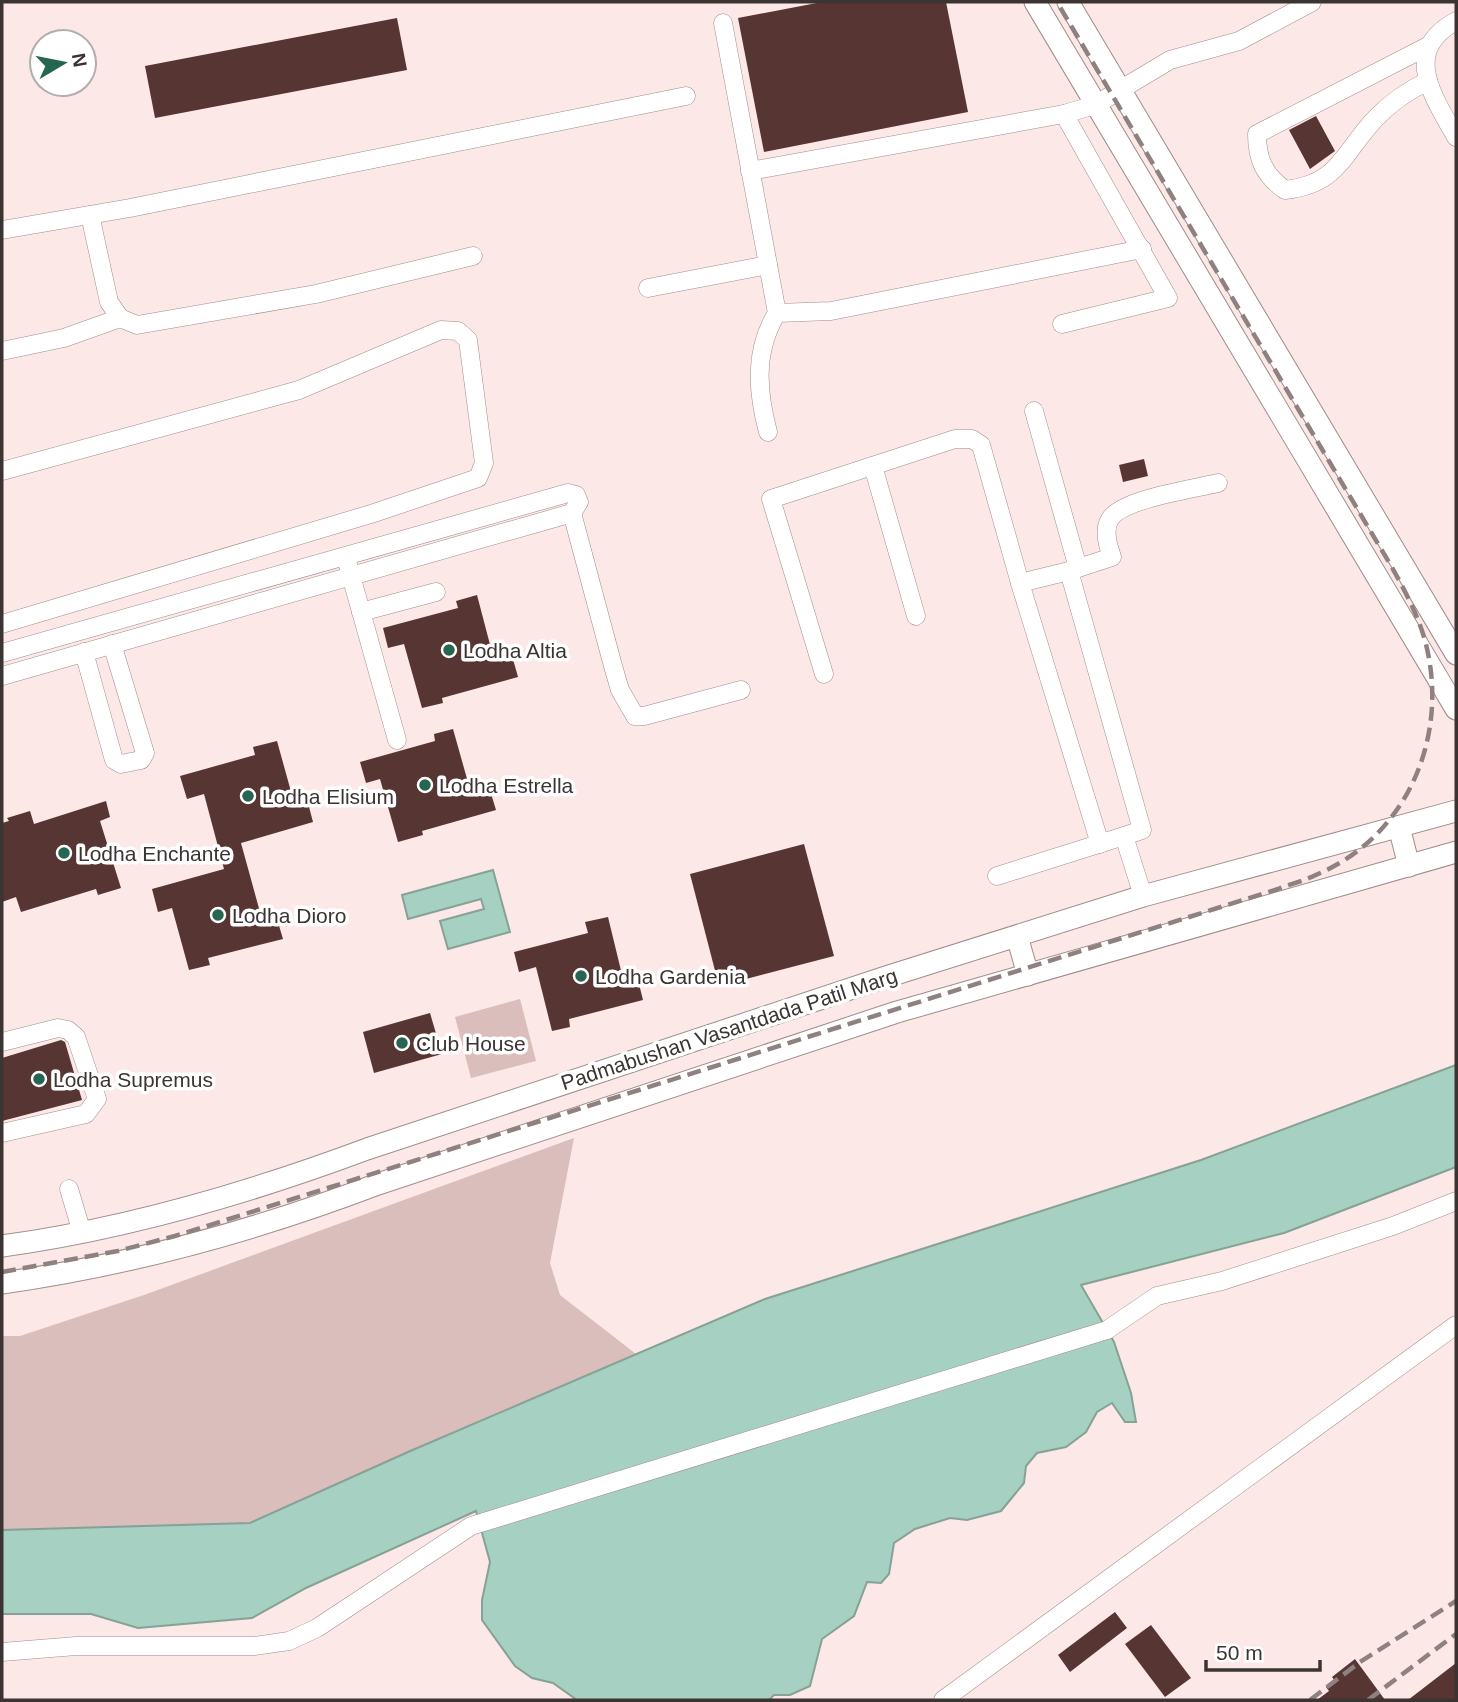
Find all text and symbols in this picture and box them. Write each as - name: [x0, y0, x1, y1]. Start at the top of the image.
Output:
- north arrow: [28, 28, 98, 98]
- text: N: [68, 52, 91, 69]
- place label: Lodha Altia: [463, 639, 567, 662]
- marker: Lodha Altia: [441, 642, 457, 658]
- place label: Lodha Estrella: [439, 774, 574, 797]
- marker: Lodha Estrella: [417, 777, 433, 793]
- place label: Lodha Elisium: [262, 785, 394, 808]
- marker: Lodha Elisium: [240, 788, 256, 804]
- place label: Lodha Enchante: [78, 842, 231, 865]
- marker: Lodha Enchante: [56, 845, 72, 861]
- place label: Lodha Dioro: [232, 904, 346, 927]
- marker: Lodha Dioro: [210, 907, 226, 923]
- street label: Padmabushan Vasantdada Patil Marg: [558, 964, 900, 1094]
- place label: Lodha Gardenia: [595, 965, 746, 988]
- marker: Lodha Gardenia: [573, 968, 589, 984]
- place label: Club House: [416, 1032, 526, 1055]
- marker: Club House: [394, 1035, 410, 1051]
- place label: Lodha Supremus: [53, 1068, 213, 1091]
- marker: Lodha Supremus: [31, 1071, 47, 1087]
- scale bar: [1206, 1628, 1320, 1672]
- text: 50 m: [1216, 1641, 1263, 1664]

